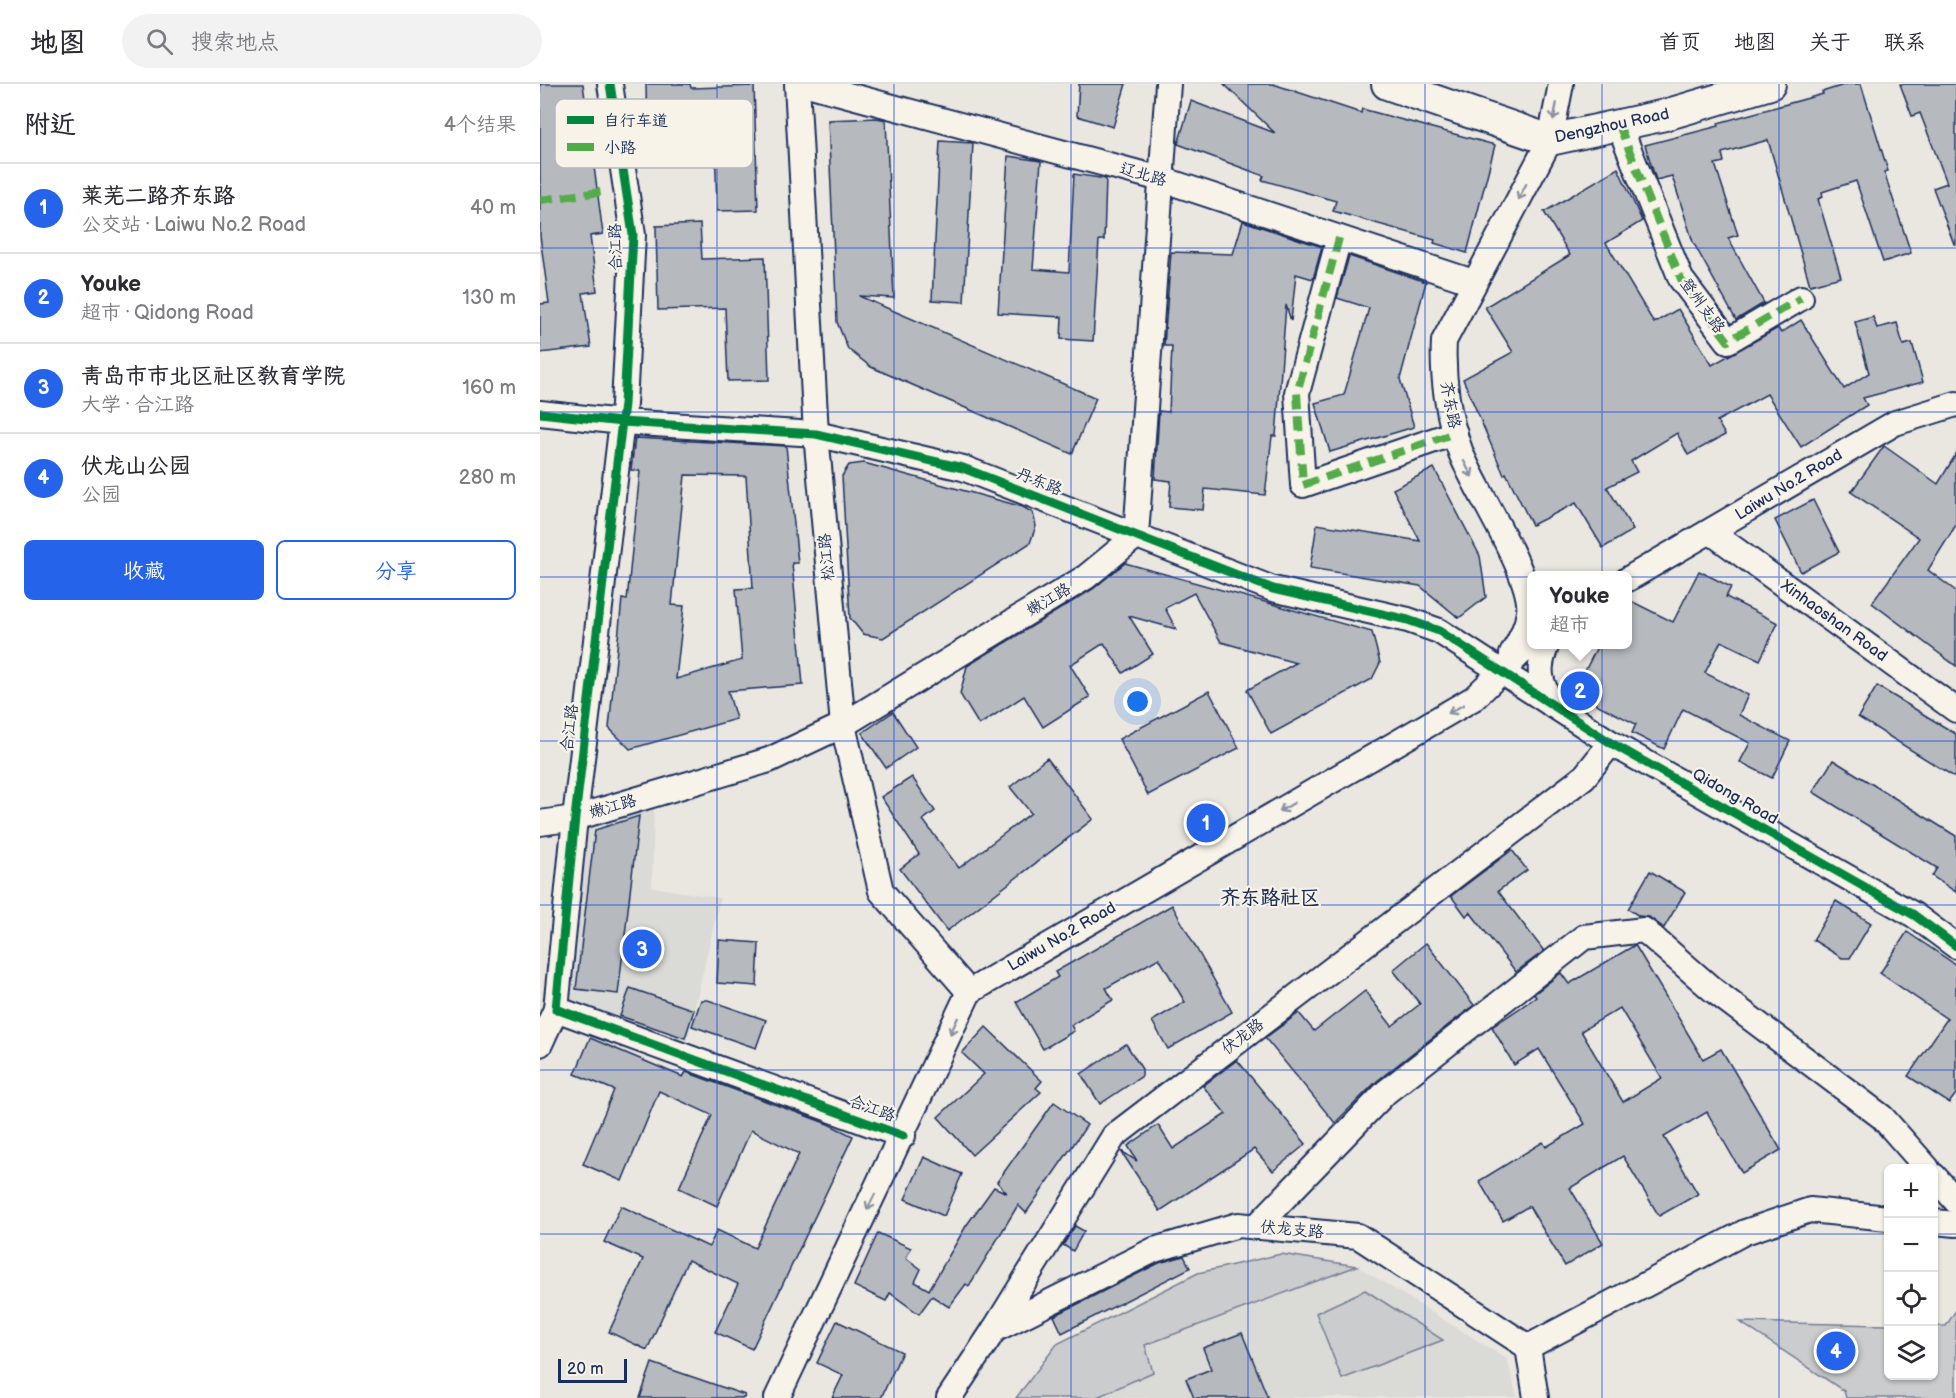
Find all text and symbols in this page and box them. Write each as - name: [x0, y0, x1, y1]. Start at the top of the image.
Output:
- search box: [122, 14, 542, 68]
- icon: search: [143, 25, 176, 58]
- text: 地图: [30, 27, 86, 60]
- text: 搜索地点: [191, 29, 279, 56]
- text: 首页: [1659, 30, 1701, 55]
- text: 地图: [1734, 30, 1776, 55]
- text: 关于: [1809, 30, 1851, 55]
- text: 联系: [1884, 30, 1926, 55]
- legend: [555, 99, 753, 168]
- one-way arrow: [1549, 102, 1560, 121]
- street label: Dengzhou Road: [1553, 105, 1671, 147]
- text: 附近: [24, 110, 76, 141]
- text: 自行车道: [604, 112, 668, 131]
- text: 4个结果: [444, 113, 516, 137]
- text: 小路: [604, 139, 636, 158]
- street label: 辽北路: [1117, 159, 1169, 191]
- text: 莱芜二路齐东路: [81, 183, 235, 210]
- one-way arrow: [1516, 183, 1528, 200]
- text: 1: [39, 196, 48, 220]
- text: 40 m: [470, 196, 516, 220]
- text: 公交站 · Laiwu No.2 Road: [81, 213, 306, 237]
- street label: 合江路: [606, 223, 626, 271]
- text: Youke: [81, 271, 141, 298]
- street label: 登州支路: [1676, 275, 1728, 337]
- text: 2: [38, 286, 49, 310]
- text: 130 m: [462, 286, 516, 310]
- text: 超市 · Qidong Road: [81, 301, 254, 325]
- text: 青岛市市北区社区教育学院: [81, 363, 345, 390]
- text: 3: [38, 376, 49, 400]
- text: 160 m: [462, 376, 516, 400]
- street label: 齐东路: [1436, 380, 1464, 430]
- text: 大学 · 合江路: [81, 393, 194, 417]
- street label: Laiwu No.2 Road: [1732, 446, 1846, 524]
- text: 伏龙山公园: [81, 453, 191, 480]
- one-way arrow: [1463, 459, 1475, 477]
- street label: 丹东路: [1013, 464, 1065, 500]
- text: 4: [38, 466, 49, 490]
- text: 280 m: [459, 466, 516, 490]
- text: 公园: [81, 483, 121, 507]
- street label: 松江路: [815, 532, 839, 582]
- button: 收藏: [24, 540, 264, 600]
- button: 分享: [276, 540, 516, 600]
- popup: [1527, 571, 1632, 649]
- street label: Xinhaoshan Road: [1776, 575, 1891, 666]
- street label: 嫩江路: [1024, 579, 1074, 621]
- text: Youke: [1549, 583, 1610, 610]
- text: 超市: [1549, 613, 1589, 637]
- pin: 2: [1560, 668, 1600, 714]
- your location: [1123, 687, 1152, 716]
- street label: 合江路: [558, 703, 582, 753]
- one-way arrow: [1448, 703, 1465, 715]
- street label: Qidong Road: [1689, 765, 1781, 829]
- street label: 嫩江路: [587, 791, 639, 823]
- pin: 1: [1186, 800, 1226, 846]
- one-way arrow: [1279, 801, 1296, 813]
- district label: 齐东路社区: [1220, 886, 1320, 910]
- street label: Laiwu No.2 Road: [1005, 898, 1119, 976]
- pin: 3: [622, 926, 662, 972]
- street label: 伏龙路: [1218, 1015, 1268, 1059]
- one-way arrow: [947, 1016, 959, 1034]
- street label: 合江路: [846, 1092, 898, 1126]
- map controls: [1884, 1164, 1938, 1380]
- button: +: [1884, 1164, 1938, 1218]
- one-way arrow: [864, 1193, 876, 1211]
- street label: 伏龙支路: [1259, 1218, 1325, 1242]
- button: −: [1884, 1218, 1938, 1272]
- button: locate: [1884, 1272, 1938, 1326]
- button: layers: [1884, 1326, 1938, 1380]
- pin: 4: [1816, 1328, 1856, 1374]
- scale bar: [558, 1356, 627, 1384]
- text: 20 m: [567, 1360, 603, 1379]

